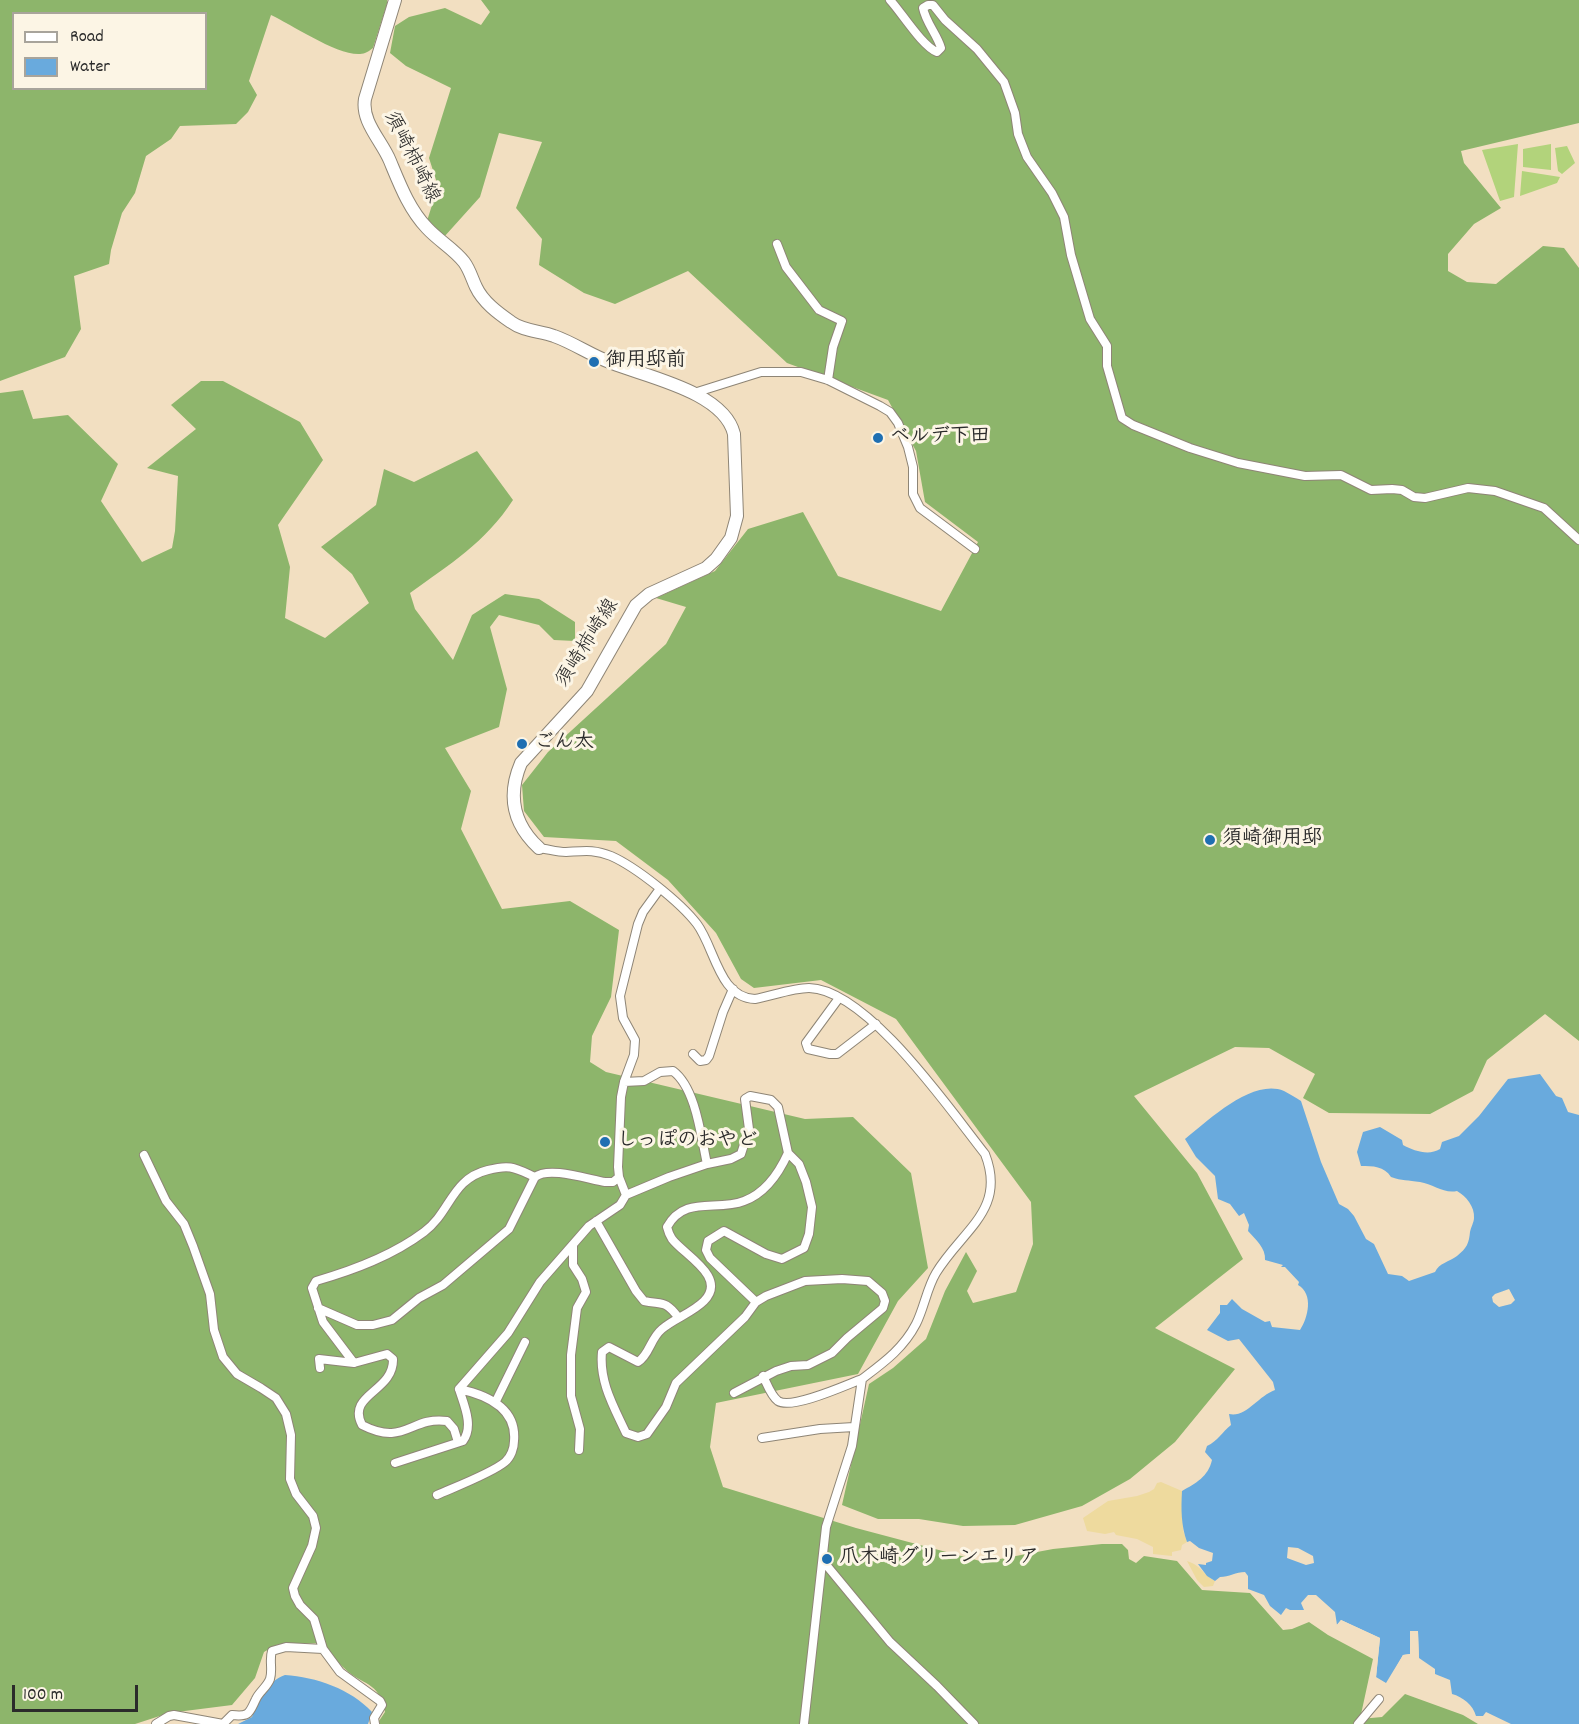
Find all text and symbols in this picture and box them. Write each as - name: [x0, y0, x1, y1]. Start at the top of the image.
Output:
- legend: [12, 12, 207, 90]
- text: Road: [70, 25, 104, 50]
- text: Water: [70, 55, 110, 80]
- street label: 須崎柿崎線: [377, 108, 443, 208]
- place label: 御用邸前: [606, 350, 686, 374]
- marker: 御用邸前: [587, 355, 601, 369]
- place label: ベルデ下田: [890, 426, 990, 450]
- marker: ベルデ下田: [871, 431, 885, 445]
- street label: 須崎柿崎線: [552, 595, 626, 693]
- place label: ごん太: [534, 732, 594, 756]
- marker: ごん太: [515, 737, 529, 751]
- place label: 須崎御用邸: [1222, 828, 1322, 852]
- marker: 須崎御用邸: [1203, 833, 1217, 847]
- place label: しっぽのおやど: [617, 1130, 757, 1154]
- marker: しっぽのおやど: [598, 1135, 612, 1149]
- place label: 爪木崎グリーンエリア: [839, 1547, 1039, 1571]
- marker: 爪木崎グリーンエリア: [820, 1552, 834, 1566]
- scale bar: [15, 1673, 141, 1711]
- text: 100 m: [23, 1683, 63, 1708]

